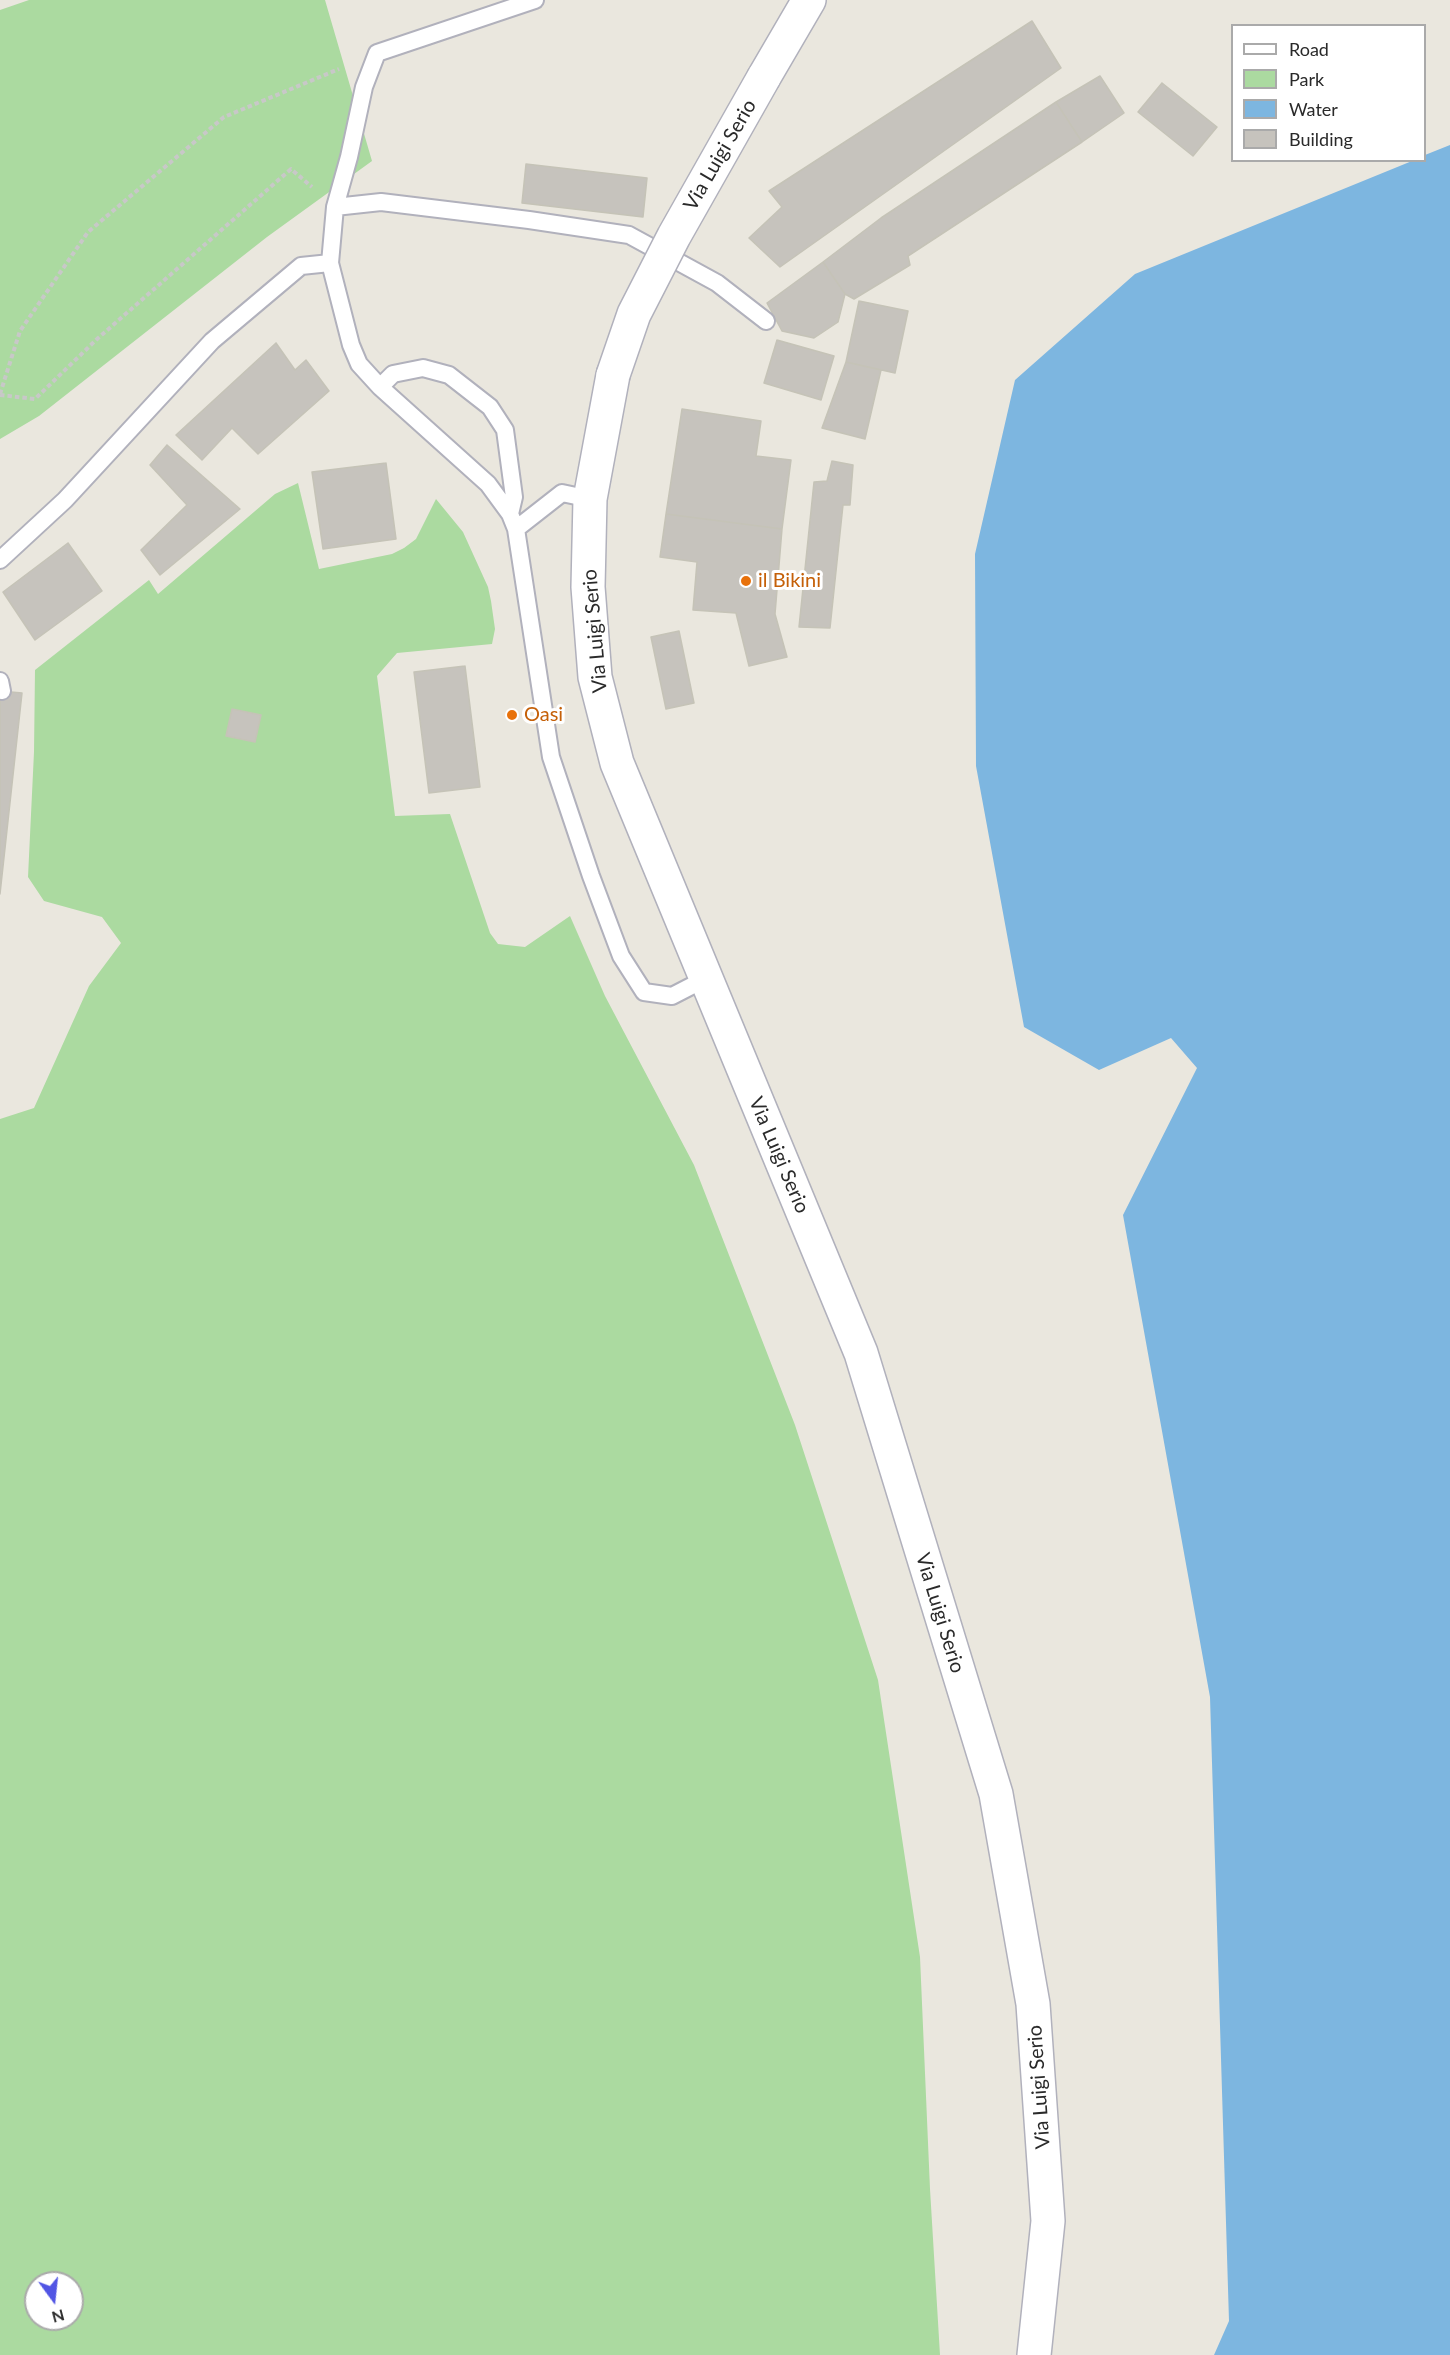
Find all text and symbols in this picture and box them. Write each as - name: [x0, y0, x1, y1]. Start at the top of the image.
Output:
- legend: [1231, 24, 1426, 162]
- text: Road: [1289, 38, 1329, 60]
- text: Park: [1289, 68, 1324, 90]
- street label: Via Luigi Serio: [679, 95, 761, 215]
- text: Water: [1289, 98, 1338, 120]
- text: Building: [1289, 128, 1353, 150]
- street label: Via Luigi Serio: [578, 568, 612, 694]
- place label: il Bikini: [758, 569, 821, 593]
- marker: il Bikini: [739, 574, 753, 588]
- place label: Oasi: [524, 703, 563, 727]
- marker: Oasi: [505, 708, 519, 722]
- street label: Via Luigi Serio: [744, 1093, 814, 1217]
- street label: Via Luigi Serio: [910, 1550, 970, 1676]
- street label: Via Luigi Serio: [1023, 2024, 1055, 2150]
- north arrow: [24, 2271, 84, 2331]
- text: N: [50, 2306, 67, 2328]

